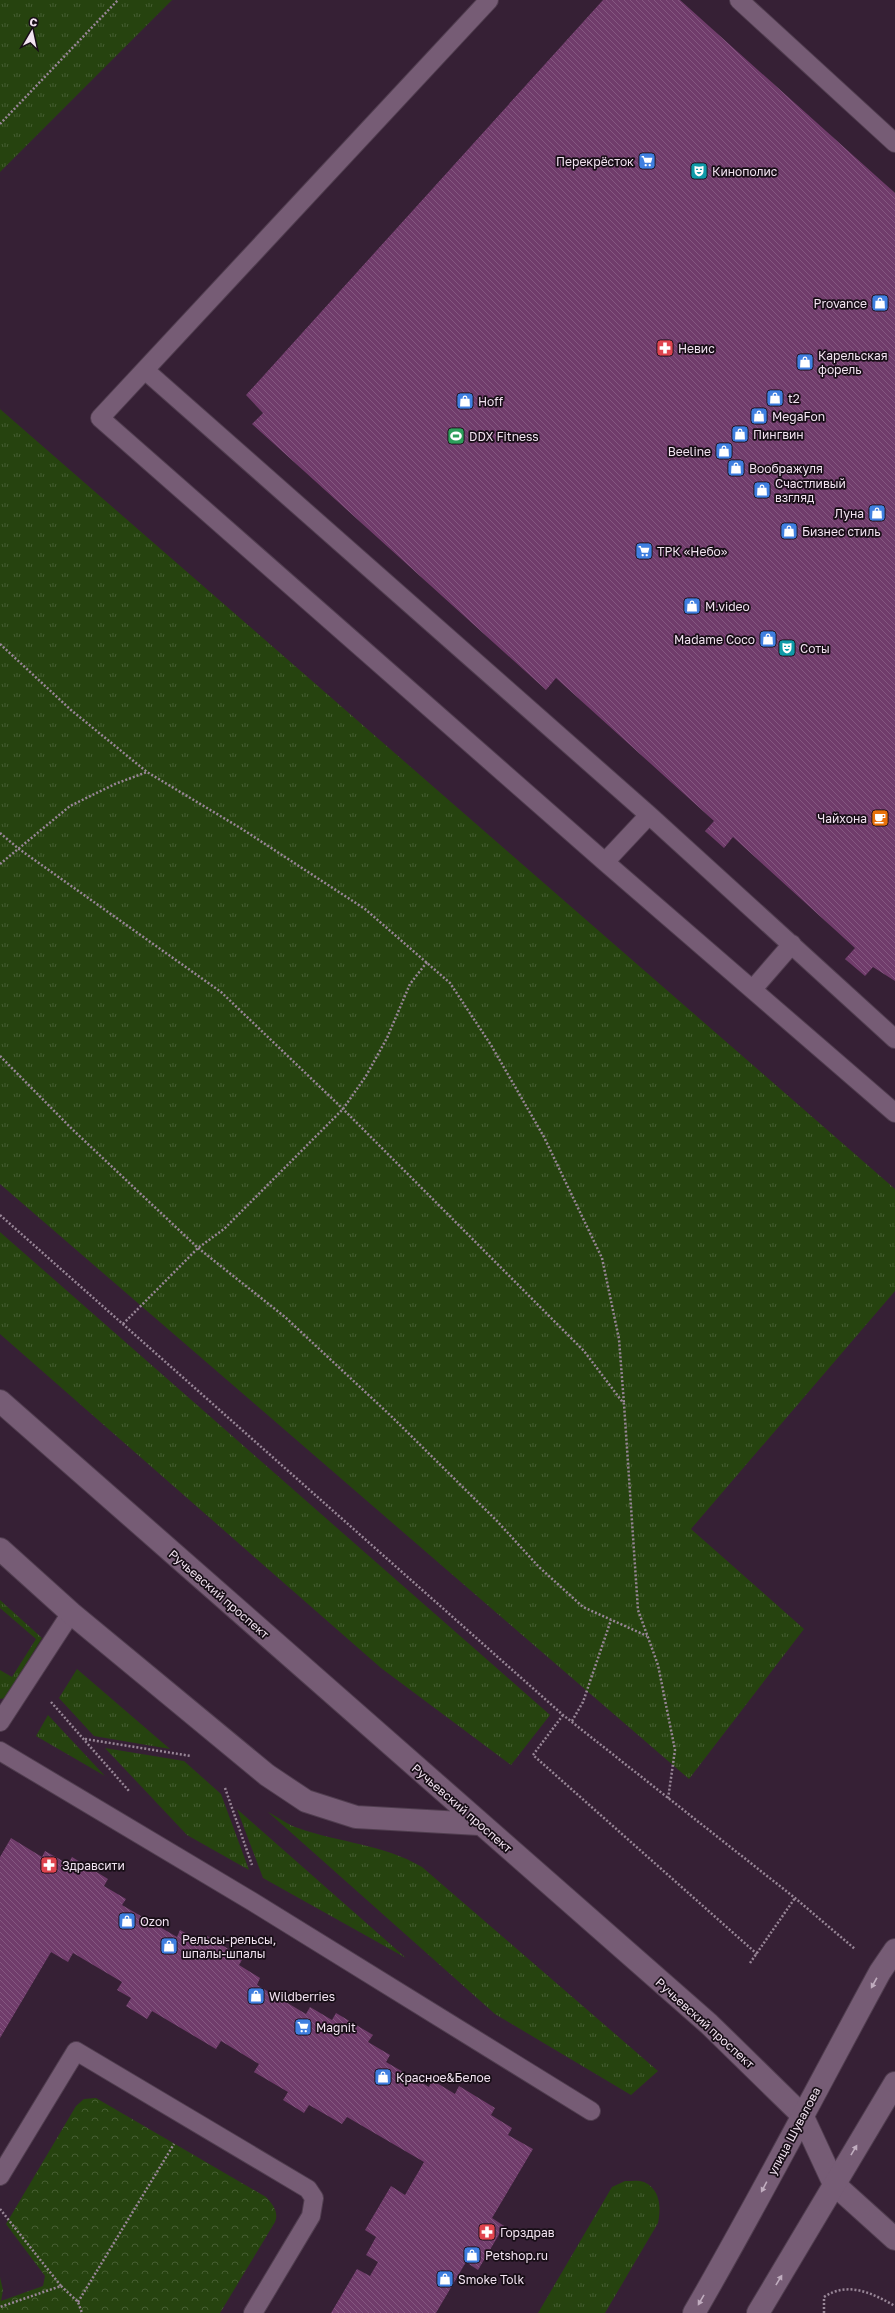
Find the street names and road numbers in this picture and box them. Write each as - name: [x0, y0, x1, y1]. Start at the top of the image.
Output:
- street label: Ручьевский проспект: [166, 1546, 272, 1642]
- street label: Ручьевский проспект: [409, 1760, 515, 1856]
- street label: Ручьевский проспект: [652, 1975, 758, 2072]
- street label: улица Шувалова: [764, 2084, 824, 2178]

